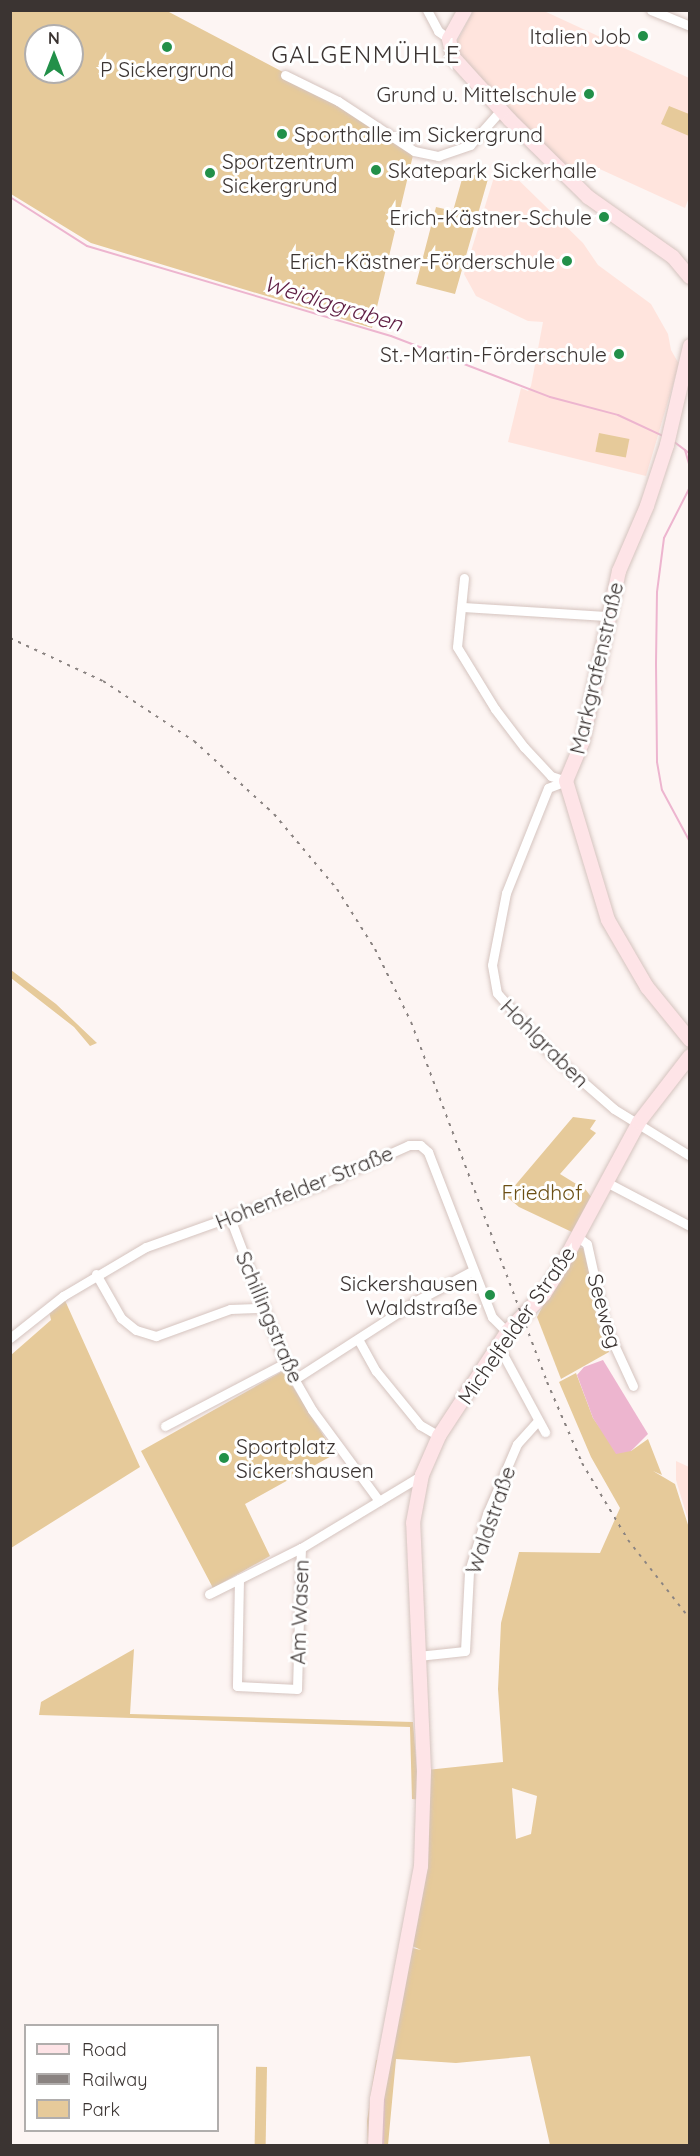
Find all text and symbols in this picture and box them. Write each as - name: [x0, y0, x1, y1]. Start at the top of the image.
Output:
- place label: Italien Job: [529, 23, 631, 49]
- north arrow: [24, 24, 84, 84]
- text: N: [48, 28, 60, 48]
- marker: Italien Job: [636, 29, 650, 43]
- marker: P Sickergrund: [160, 40, 174, 54]
- district label: GALGENMÜHLE: [271, 41, 461, 69]
- place label: P Sickergrund: [100, 56, 234, 82]
- place label: Grund u. Mittelschule: [377, 81, 577, 107]
- marker: Grund u. Mittelschule: [582, 87, 596, 101]
- place label: Sporthalle im Sickergrund: [294, 121, 543, 147]
- marker: Sporthalle im Sickergrund: [275, 127, 289, 141]
- place label: Sportzentrum Sickergrund: [222, 148, 355, 198]
- place label: Skatepark Sickerhalle: [388, 157, 597, 183]
- marker: Skatepark Sickerhalle: [369, 163, 383, 177]
- marker: Sportzentrum Sickergrund: [203, 166, 217, 180]
- place label: Erich-Kästner-Schule: [389, 204, 592, 230]
- marker: Erich-Kästner-Schule: [597, 210, 611, 224]
- place label: Erich-Kästner-Förderschule: [289, 248, 555, 274]
- marker: Erich-Kästner-Förderschule: [560, 254, 574, 268]
- water label: Weidiggraben: [260, 270, 406, 338]
- place label: St.-Martin-Förderschule: [380, 341, 607, 367]
- marker: St.-Martin-Förderschule: [612, 347, 626, 361]
- street label: Markgrafenstraße: [564, 579, 628, 757]
- street label: Hohlgraben: [496, 994, 594, 1092]
- street label: Hohenfelder Straße: [211, 1140, 397, 1234]
- park label: Friedhof: [501, 1179, 583, 1205]
- street label: Michelfelder Straße: [452, 1241, 580, 1409]
- street label: Schillingstraße: [231, 1247, 309, 1387]
- place label: Sickershausen Waldstraße: [340, 1270, 478, 1320]
- street label: Seeweg: [582, 1271, 628, 1351]
- marker: Sickershausen Waldstraße: [483, 1288, 497, 1302]
- place label: Sportplatz Sickershausen: [236, 1433, 374, 1483]
- marker: Sportplatz Sickershausen: [217, 1451, 231, 1465]
- street label: Waldstraße: [460, 1463, 520, 1577]
- street label: Am Wasen: [285, 1559, 313, 1665]
- legend: [24, 2024, 219, 2132]
- text: Road: [82, 2038, 127, 2061]
- text: Railway: [82, 2068, 148, 2091]
- text: Park: [82, 2098, 120, 2121]

